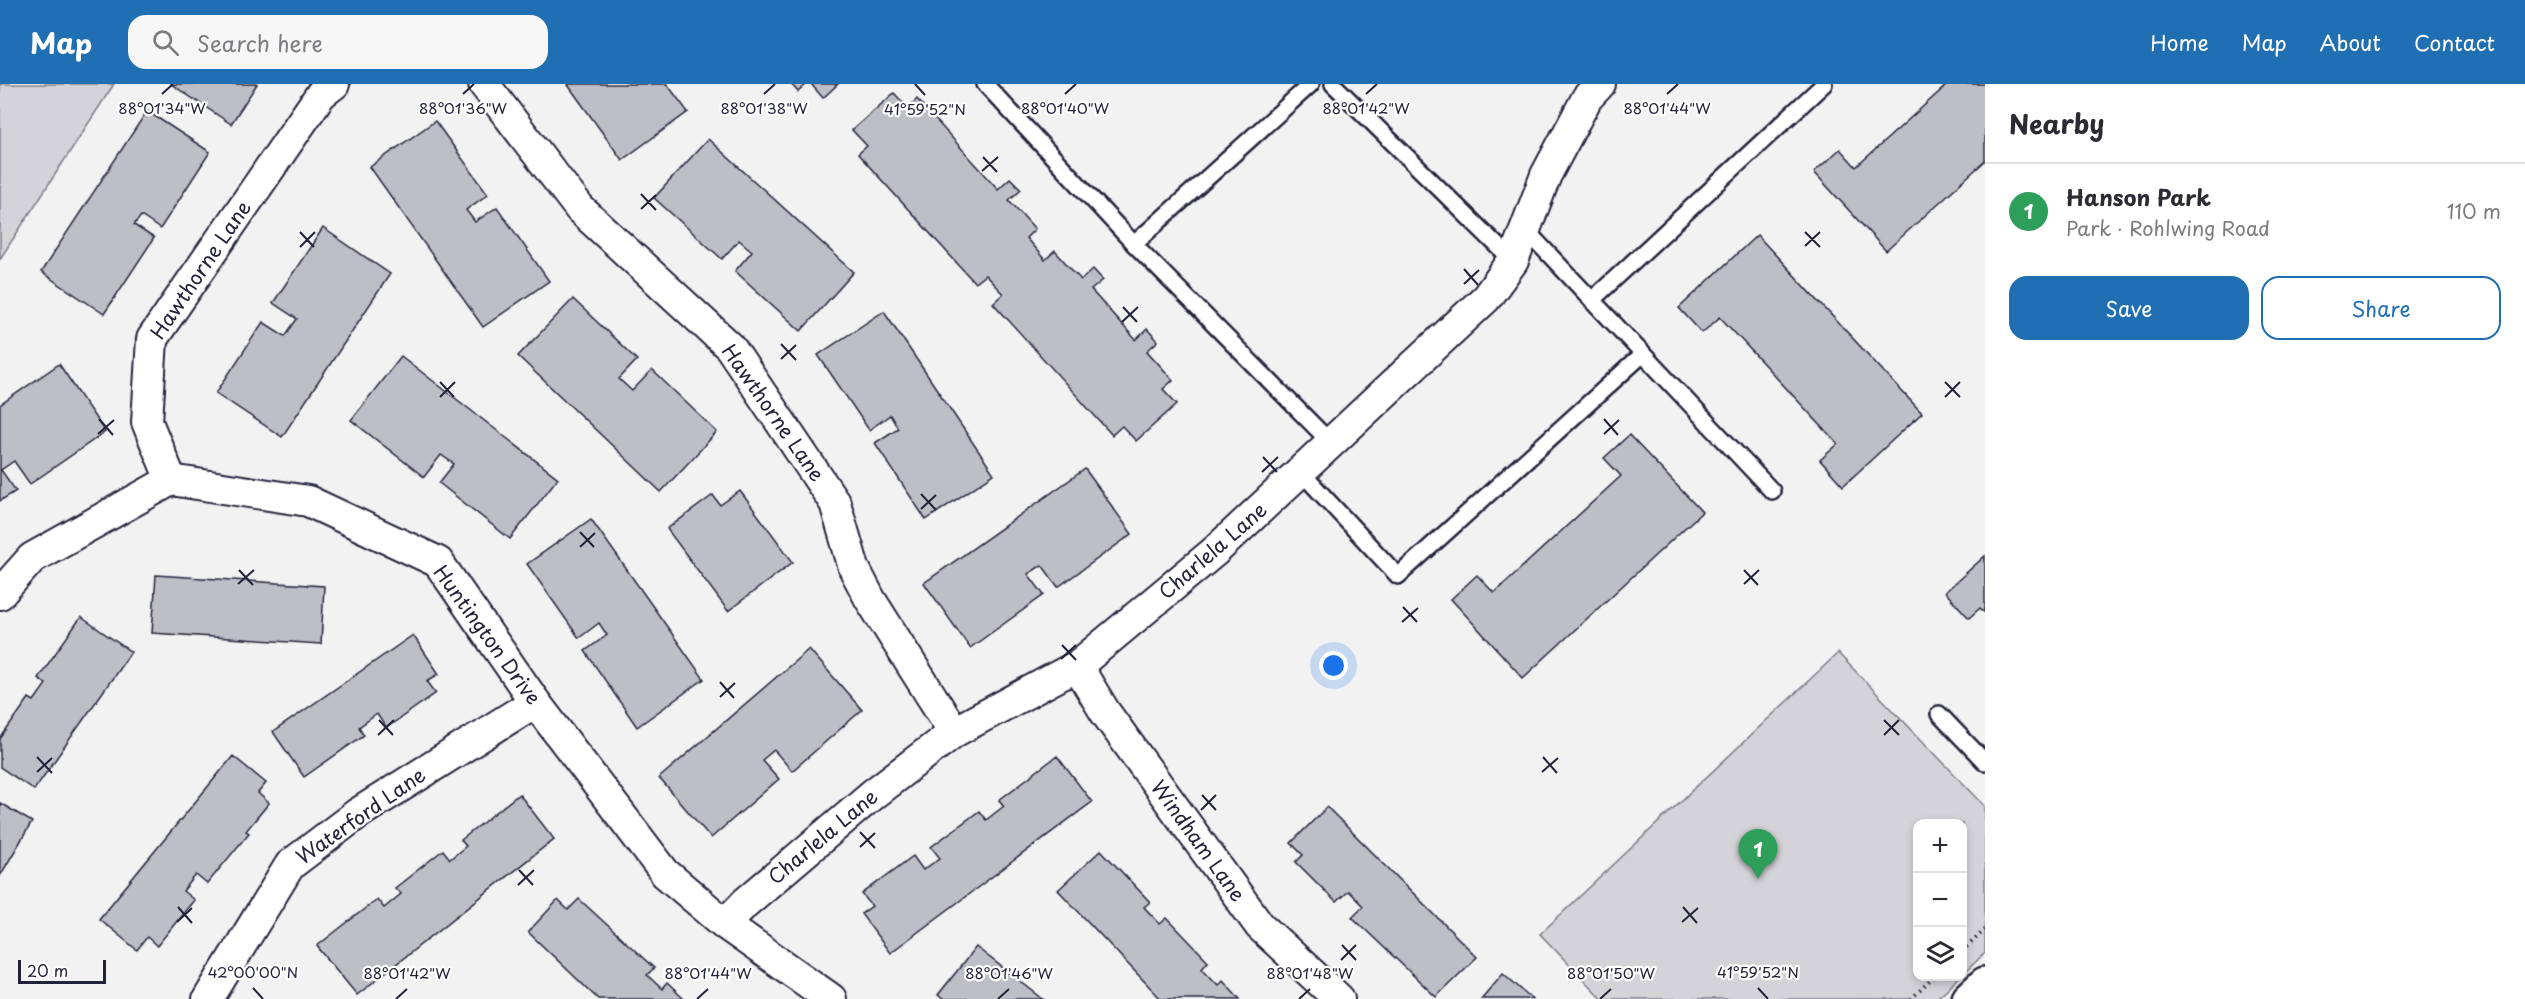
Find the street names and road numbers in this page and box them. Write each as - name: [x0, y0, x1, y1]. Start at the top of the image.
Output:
- street label: Hawthorne Lane: [142, 194, 258, 345]
- street label: Hawthorne Lane: [715, 338, 833, 487]
- street label: Charlela Lane: [1152, 495, 1273, 606]
- street label: Huntington Drive: [427, 558, 549, 710]
- street label: Waterford Lane: [290, 759, 431, 871]
- street label: Windham Lane: [1144, 773, 1253, 907]
- street label: Charlela Lane: [761, 781, 884, 891]

